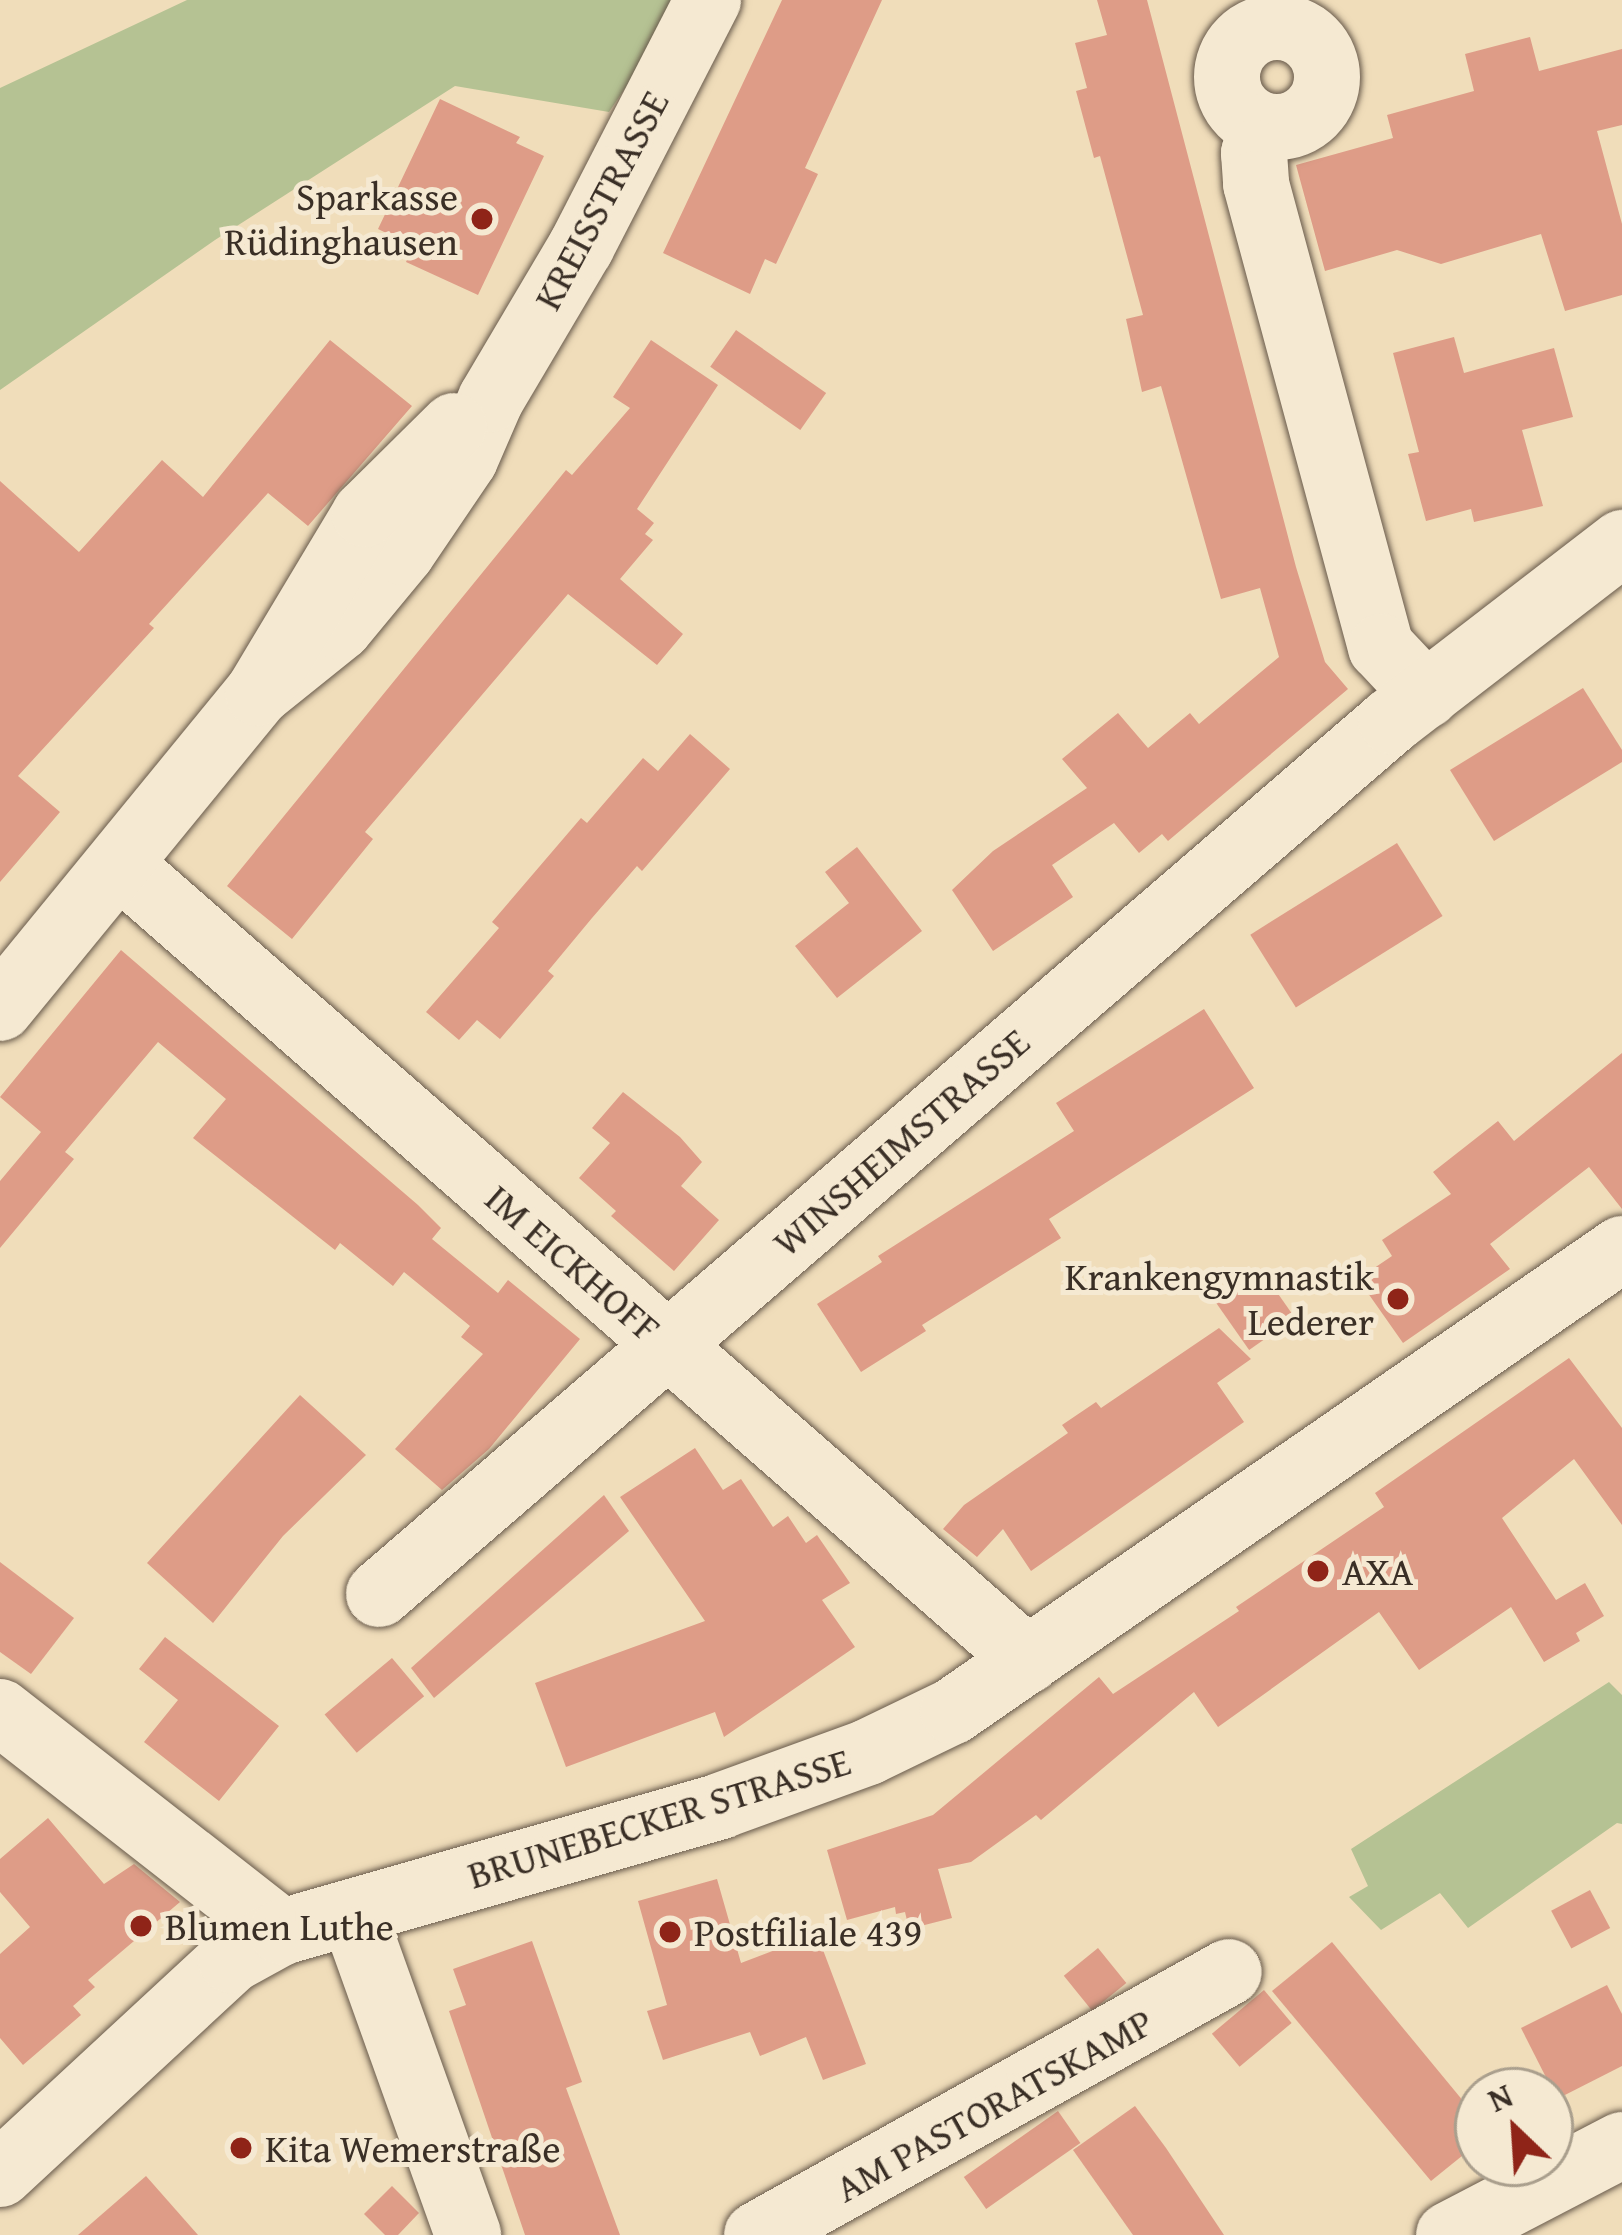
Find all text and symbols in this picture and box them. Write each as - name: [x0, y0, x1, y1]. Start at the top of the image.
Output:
- street label: KREISSTRASSE: [524, 83, 678, 317]
- place label: Sparkasse Rüdinghausen: [224, 174, 458, 265]
- marker: Sparkasse Rüdinghausen: [469, 206, 495, 232]
- street label: WINSHEIMSTRASSE: [763, 1018, 1039, 1266]
- street label: IM EICKHOFF: [476, 1174, 670, 1352]
- place label: Krankengymnastik Lederer: [1065, 1254, 1374, 1345]
- marker: Krankengymnastik Lederer: [1385, 1286, 1411, 1312]
- place label: AXA: [1342, 1548, 1413, 1594]
- marker: AXA: [1305, 1558, 1331, 1584]
- street label: BRUNEBECKER STRASSE: [462, 1738, 856, 1898]
- place label: Blumen Luthe: [165, 1903, 394, 1949]
- place label: Postfiliale 439: [694, 1909, 922, 1955]
- marker: Blumen Luthe: [128, 1913, 154, 1939]
- marker: Postfiliale 439: [657, 1919, 683, 1945]
- street label: AM PASTORATSKAMP: [827, 1998, 1161, 2212]
- north arrow: [1454, 2067, 1574, 2187]
- text: N: [1480, 2071, 1520, 2124]
- place label: Kita Wemerstraße: [265, 2125, 561, 2171]
- marker: Kita Wemerstraße: [228, 2135, 254, 2161]

